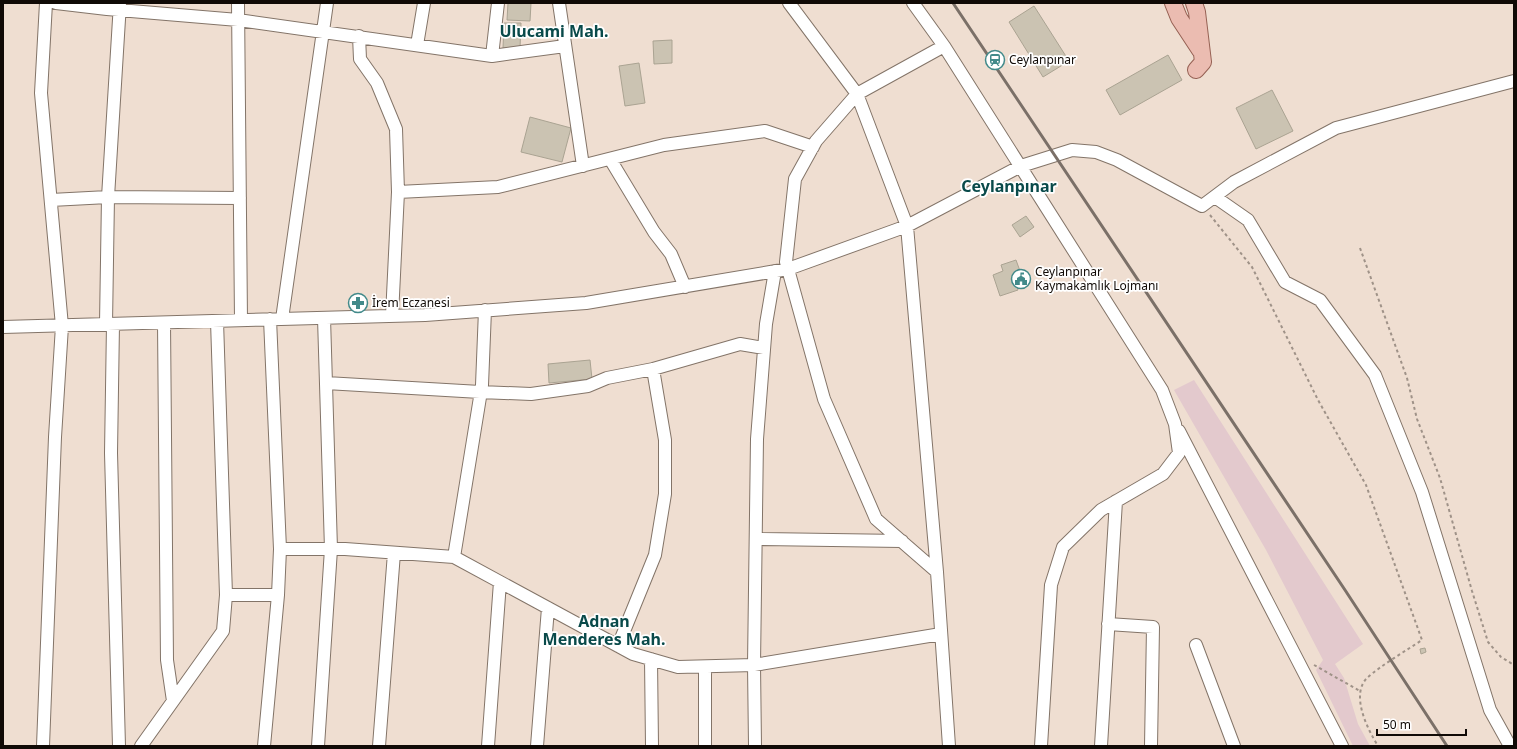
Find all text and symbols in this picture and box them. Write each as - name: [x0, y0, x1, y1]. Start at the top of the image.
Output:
- district label: Ulucami Mah.: [499, 20, 609, 42]
- station icon: Ceylanpınar: [984, 49, 1006, 71]
- place label: Ceylanpınar: [1009, 51, 1076, 68]
- district label: Ceylanpınar: [961, 175, 1057, 197]
- place label: Ceylanpınar Kaymakamlık Lojmanı: [1035, 263, 1158, 294]
- public building icon: Ceylanpınar Kaymakamlık Lojmanı: [1010, 268, 1032, 290]
- pharmacy icon: İrem Eczanesi: [347, 292, 369, 314]
- place label: İrem Eczanesi: [372, 294, 450, 311]
- district label: Adnan Menderes Mah.: [543, 610, 665, 650]
- scale bar: [1377, 711, 1466, 737]
- text: 50 m: [1383, 716, 1411, 733]

